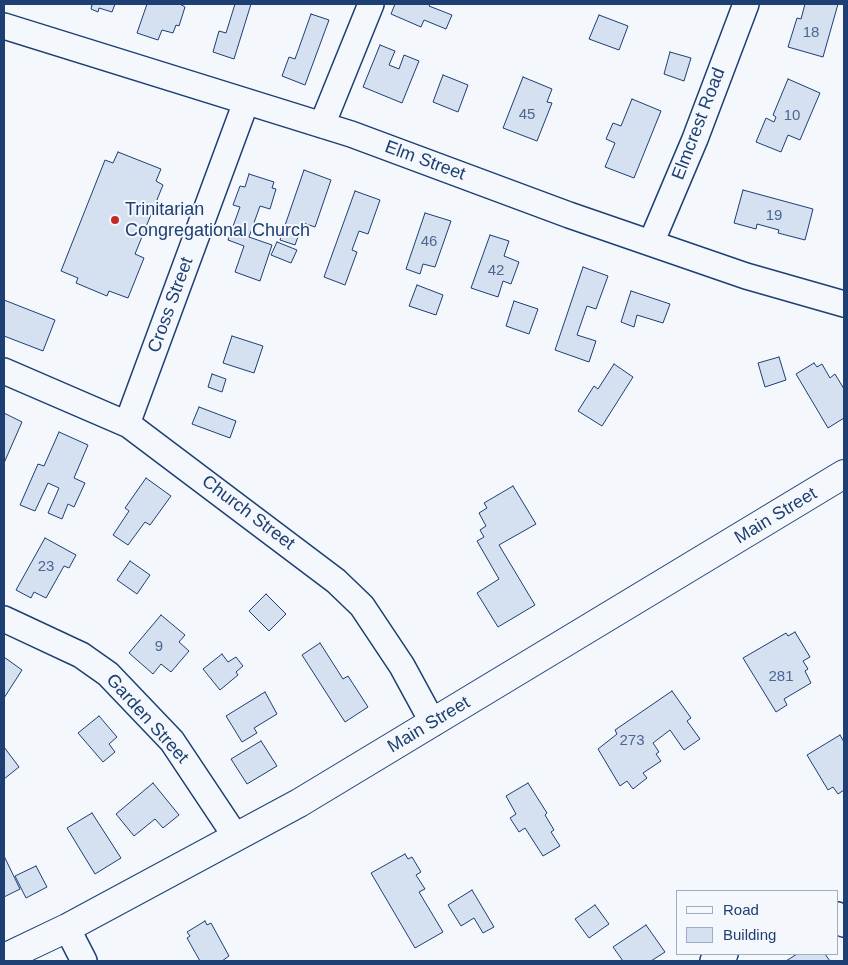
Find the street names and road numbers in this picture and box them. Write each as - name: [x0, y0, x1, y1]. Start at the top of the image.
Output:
- street label: Elmcrest Road: [668, 65, 730, 183]
- street label: Elm Street: [382, 136, 468, 186]
- street label: Cross Street: [144, 254, 198, 356]
- street label: Church Street: [197, 471, 299, 555]
- street label: Main Street: [731, 483, 821, 549]
- street label: Garden Street: [101, 670, 193, 768]
- street label: Main Street: [384, 692, 474, 758]

